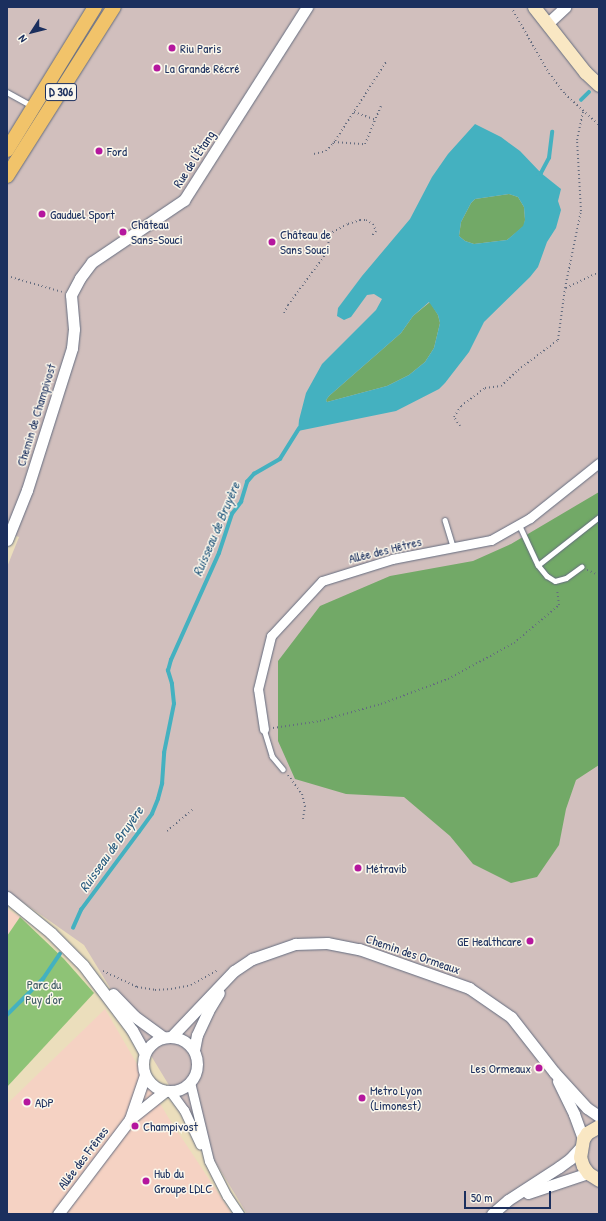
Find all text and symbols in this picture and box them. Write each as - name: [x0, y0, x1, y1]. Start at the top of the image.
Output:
- north arrow: [12, 12, 52, 52]
- text: N: [15, 33, 30, 46]
- place label: Riu Paris: [180, 40, 221, 56]
- marker: Riu Paris: [167, 43, 177, 53]
- place label: La Grande Récré: [165, 60, 240, 76]
- marker: La Grande Récré: [152, 63, 162, 73]
- road number: D 306: [45, 82, 77, 102]
- street label: Rue de l'Étang: [170, 127, 218, 191]
- place label: Ford: [107, 143, 127, 159]
- marker: Ford: [94, 146, 104, 156]
- place label: Gauduel Sport: [50, 206, 115, 222]
- marker: Gauduel Sport: [37, 209, 47, 219]
- place label: Château Sans-Souci: [131, 217, 183, 248]
- marker: Château Sans-Souci: [118, 227, 128, 237]
- place label: Château de Sans Souci: [280, 227, 331, 258]
- marker: Château de Sans Souci: [267, 237, 277, 247]
- street label: Chemin de Champivost: [13, 362, 59, 468]
- water label: Ruisseau de Bruyère: [189, 479, 243, 579]
- street label: Allée des Hêtres: [347, 533, 423, 567]
- water label: Ruisseau de Bruyère: [75, 803, 147, 895]
- place label: Métravib: [366, 860, 407, 876]
- marker: Métravib: [353, 863, 363, 873]
- street label: Chemin des Ormeaux: [364, 931, 462, 977]
- place label: GE Healthcare: [457, 933, 522, 949]
- marker: GE Healthcare: [525, 936, 535, 946]
- park label: Parc du Puy d'or: [25, 977, 63, 1008]
- place label: Les Ormeaux: [471, 1060, 531, 1076]
- marker: Les Ormeaux: [534, 1063, 544, 1073]
- place label: Metro Lyon (Limonest): [370, 1083, 422, 1114]
- marker: Metro Lyon (Limonest): [357, 1093, 367, 1103]
- place label: ADP: [35, 1094, 54, 1110]
- marker: ADP: [22, 1097, 32, 1107]
- place label: Champivost: [143, 1118, 198, 1134]
- marker: Champivost: [130, 1121, 140, 1131]
- street label: Allée des Frênes: [54, 1124, 112, 1192]
- place label: Hub du Groupe LDLC: [154, 1166, 212, 1197]
- marker: Hub du Groupe LDLC: [141, 1176, 151, 1186]
- scale bar: [466, 1183, 553, 1209]
- text: 50 m: [471, 1189, 492, 1206]

